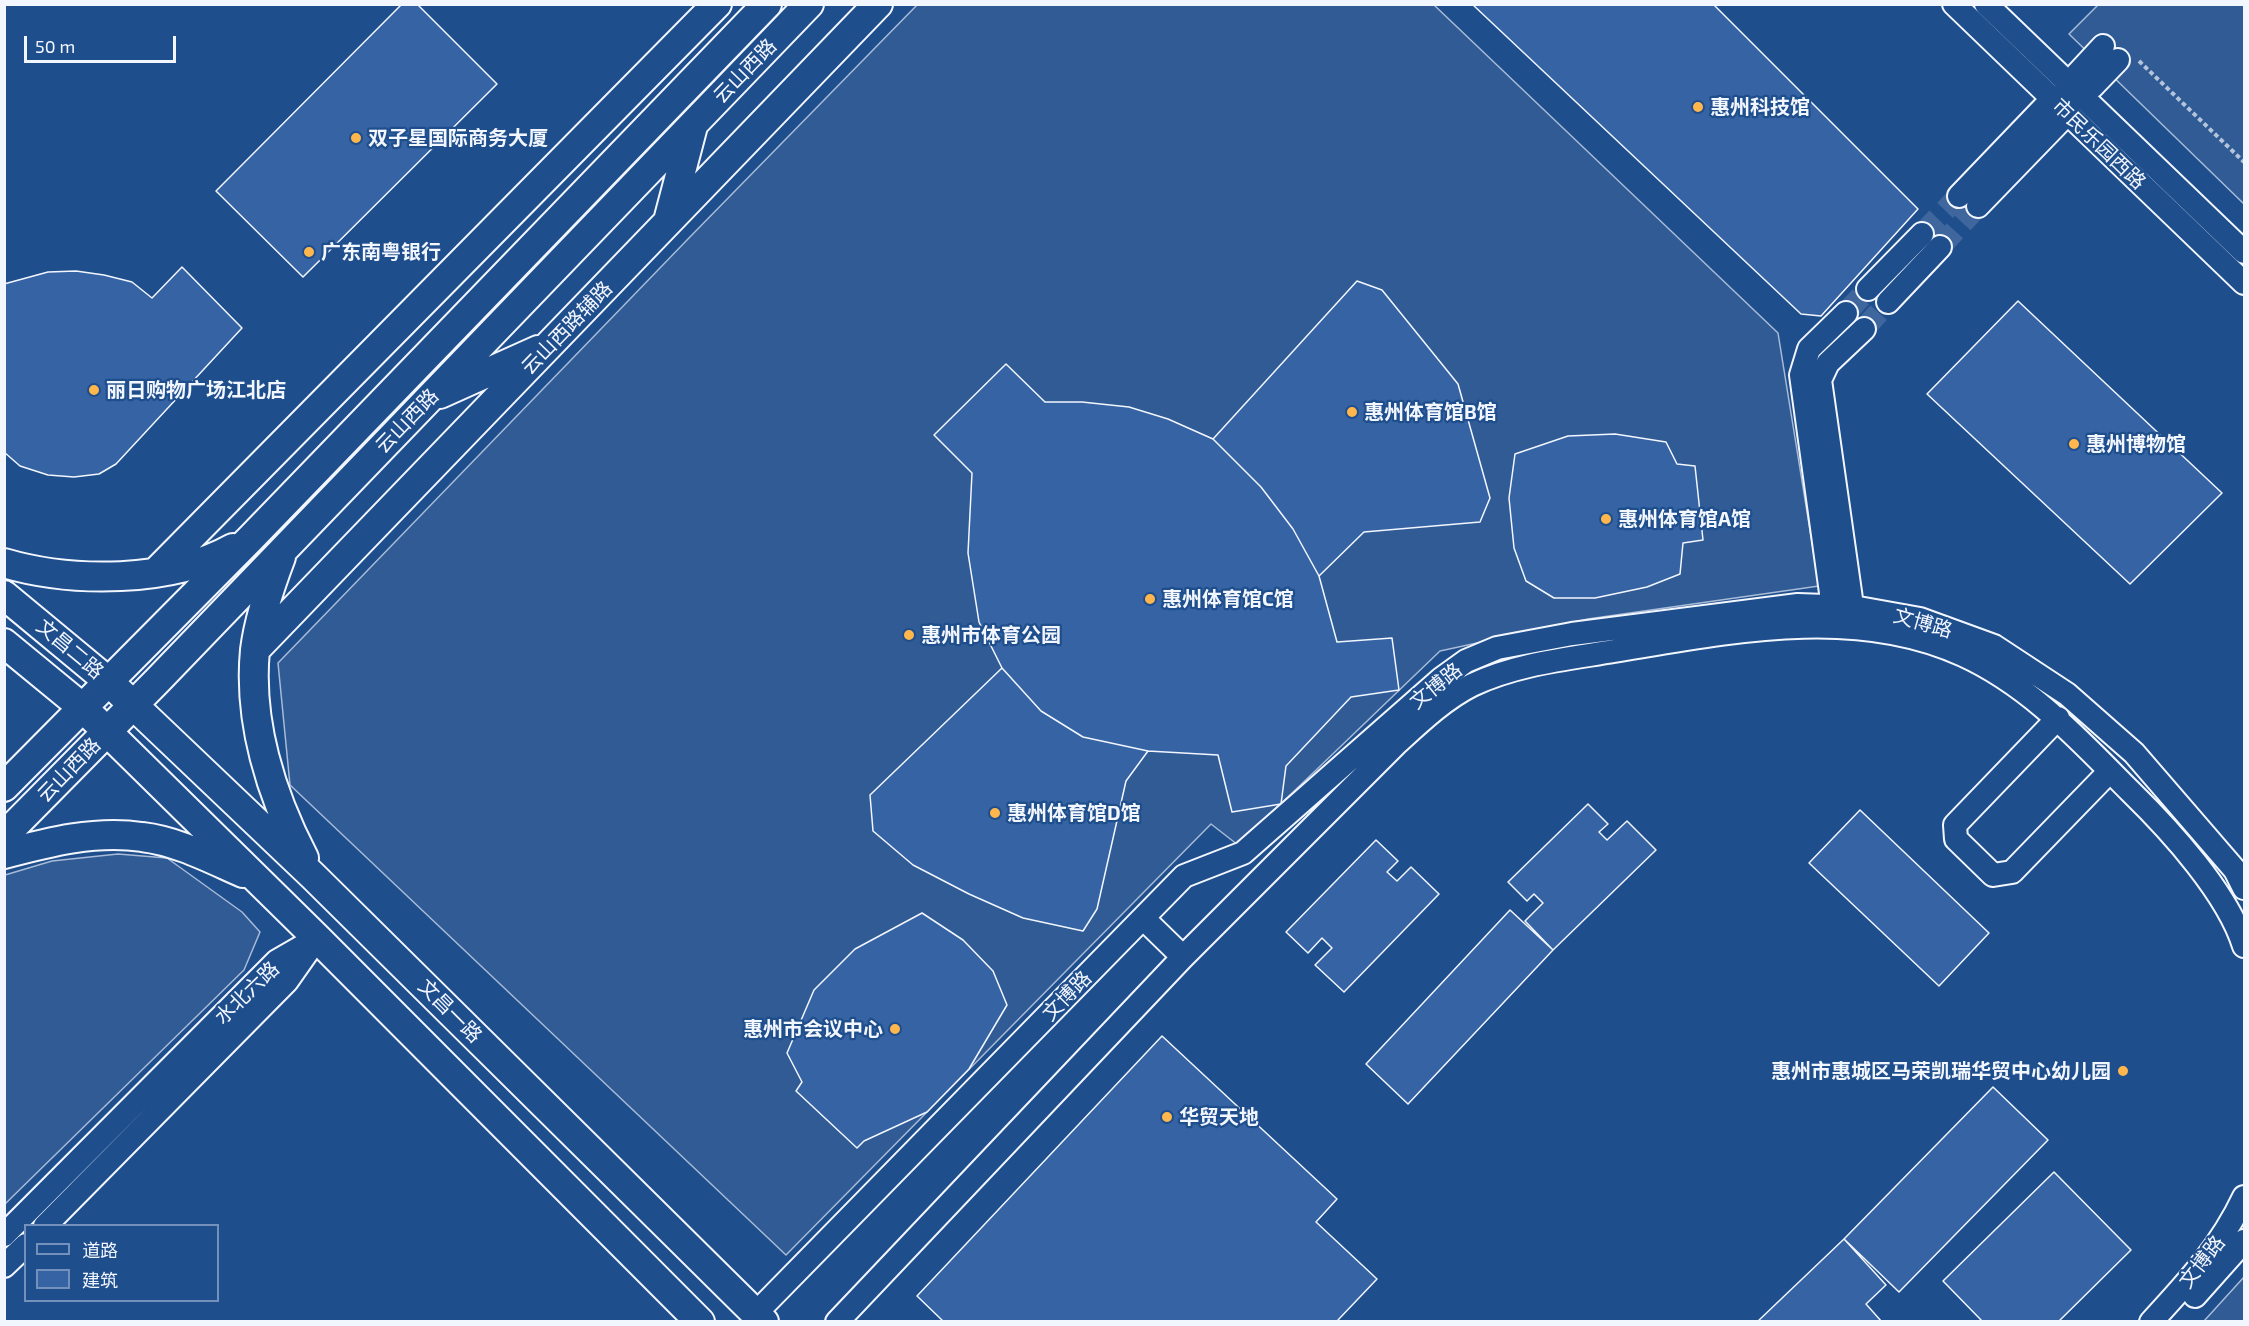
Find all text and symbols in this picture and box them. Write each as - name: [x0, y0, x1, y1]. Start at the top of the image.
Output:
- scale bar: [27, 24, 178, 62]
- street label: 云山西路: [709, 34, 781, 108]
- text: 50 m: [35, 35, 75, 57]
- street label: 市民乐园西路: [2048, 94, 2150, 194]
- place label: 惠州科技馆: [1710, 95, 1810, 119]
- marker: 惠州科技馆: [1691, 100, 1705, 114]
- place label: 双子星国际商务大厦: [368, 126, 548, 150]
- marker: 双子星国际商务大厦: [349, 131, 363, 145]
- place label: 广东南粤银行: [321, 240, 441, 264]
- marker: 广东南粤银行: [302, 245, 316, 259]
- street label: 云山西路辅路: [517, 277, 617, 379]
- place label: 丽日购物广场江北店: [106, 378, 286, 402]
- marker: 丽日购物广场江北店: [87, 383, 101, 397]
- street label: 云山西路: [371, 384, 443, 458]
- place label: 惠州体育馆B馆: [1364, 400, 1497, 424]
- marker: 惠州体育馆B馆: [1345, 405, 1359, 419]
- place label: 惠州博物馆: [2086, 432, 2186, 456]
- marker: 惠州博物馆: [2067, 437, 2081, 451]
- place label: 惠州体育馆A馆: [1618, 507, 1751, 531]
- marker: 惠州体育馆A馆: [1599, 512, 1613, 526]
- place label: 惠州体育馆C馆: [1162, 587, 1294, 611]
- marker: 惠州体育馆C馆: [1143, 592, 1157, 606]
- street label: 文博路: [1891, 603, 1955, 643]
- street label: 文昌二路: [32, 614, 108, 684]
- place label: 惠州市体育公园: [921, 623, 1061, 647]
- marker: 惠州市体育公园: [902, 628, 916, 642]
- street label: 文博路: [1405, 658, 1467, 714]
- street label: 云山西路: [33, 733, 105, 807]
- place label: 惠州体育馆D馆: [1007, 801, 1141, 825]
- marker: 惠州体育馆D馆: [988, 806, 1002, 820]
- street label: 水北六路: [210, 957, 284, 1029]
- street label: 文博路: [1038, 966, 1096, 1026]
- street label: 文昌一路: [413, 974, 487, 1048]
- place label: 惠州市会议中心: [743, 1017, 883, 1041]
- marker: 惠州市会议中心: [888, 1022, 902, 1036]
- place label: 惠州市惠城区马荣凯瑞华贸中心幼儿园: [1771, 1059, 2111, 1083]
- marker: 惠州市惠城区马荣凯瑞华贸中心幼儿园: [2116, 1064, 2130, 1078]
- place label: 华贸天地: [1179, 1105, 1259, 1129]
- marker: 华贸天地: [1160, 1110, 1174, 1124]
- legend: [24, 1224, 219, 1302]
- street label: 文博路: [2174, 1231, 2230, 1293]
- text: 道路: [82, 1239, 118, 1261]
- text: 建筑: [82, 1269, 118, 1291]

